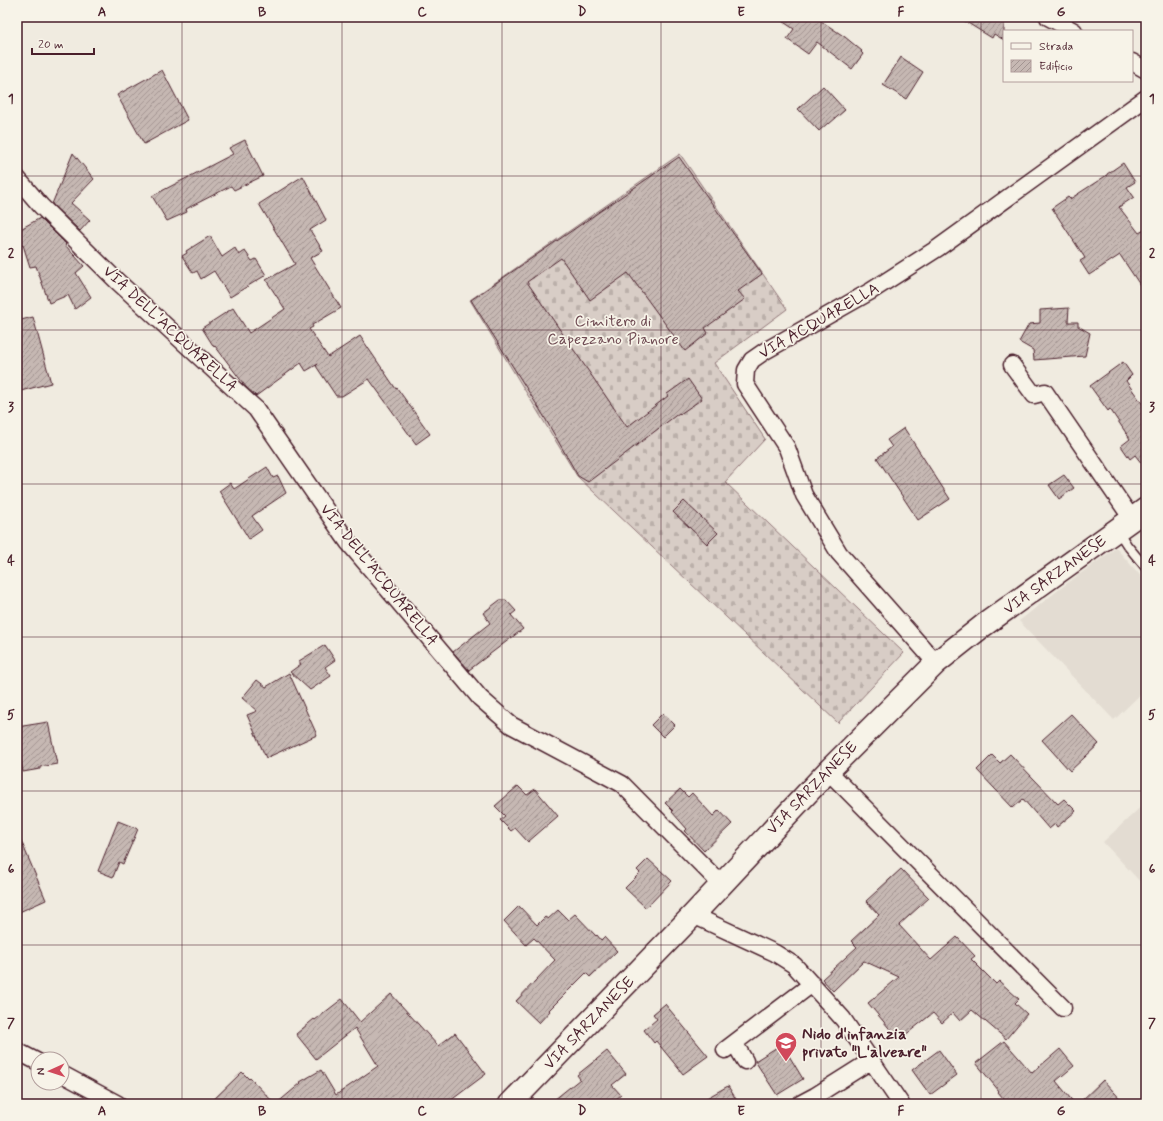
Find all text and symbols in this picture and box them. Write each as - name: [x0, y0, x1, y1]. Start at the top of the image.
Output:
- text: A: [98, 4, 106, 21]
- text: B: [258, 4, 267, 21]
- text: C: [417, 4, 427, 21]
- text: D: [578, 4, 587, 21]
- text: E: [737, 4, 745, 21]
- text: F: [898, 4, 905, 21]
- text: G: [1057, 4, 1066, 21]
- scale bar: [32, 30, 94, 56]
- legend: [1003, 30, 1133, 82]
- text: 20 m: [38, 37, 64, 53]
- text: Strada: [1039, 39, 1073, 55]
- text: Edificio: [1039, 59, 1073, 75]
- text: 1: [8, 91, 14, 108]
- text: 1: [1149, 91, 1155, 108]
- text: 2: [8, 245, 15, 262]
- text: 2: [1149, 245, 1156, 262]
- street label: VIA DELL'ACQUARELLA: [98, 261, 242, 397]
- street label: VIA ACQUARELLA: [755, 278, 883, 364]
- park label: Cimitero di Capezzano Pianore: [547, 311, 679, 350]
- text: 3: [8, 399, 14, 416]
- text: 3: [1149, 399, 1155, 416]
- street label: VIA DELL'ACQUARELLA: [315, 500, 443, 650]
- street label: VIA SARZANESE: [999, 530, 1111, 620]
- text: 4: [7, 553, 15, 570]
- text: 4: [1148, 553, 1156, 570]
- text: 5: [7, 707, 15, 724]
- text: 5: [1148, 707, 1156, 724]
- street label: VIA SARZANESE: [762, 737, 862, 839]
- text: 6: [8, 861, 15, 878]
- text: 6: [1149, 861, 1156, 878]
- street label: VIA SARZANESE: [539, 972, 639, 1074]
- text: 7: [7, 1015, 15, 1032]
- text: 7: [1148, 1015, 1156, 1032]
- place label: Nido d'infanzia privato "L'alveare": [802, 1024, 927, 1063]
- school or university icon: Nido d'infanzia privato "L'alveare": [773, 1030, 799, 1063]
- north arrow: [30, 1051, 70, 1091]
- text: N: [34, 1067, 48, 1075]
- text: A: [98, 1103, 106, 1120]
- text: B: [258, 1103, 267, 1120]
- text: C: [417, 1103, 427, 1120]
- text: D: [578, 1103, 587, 1120]
- text: E: [737, 1103, 745, 1120]
- text: F: [898, 1103, 905, 1120]
- text: G: [1057, 1103, 1066, 1120]

